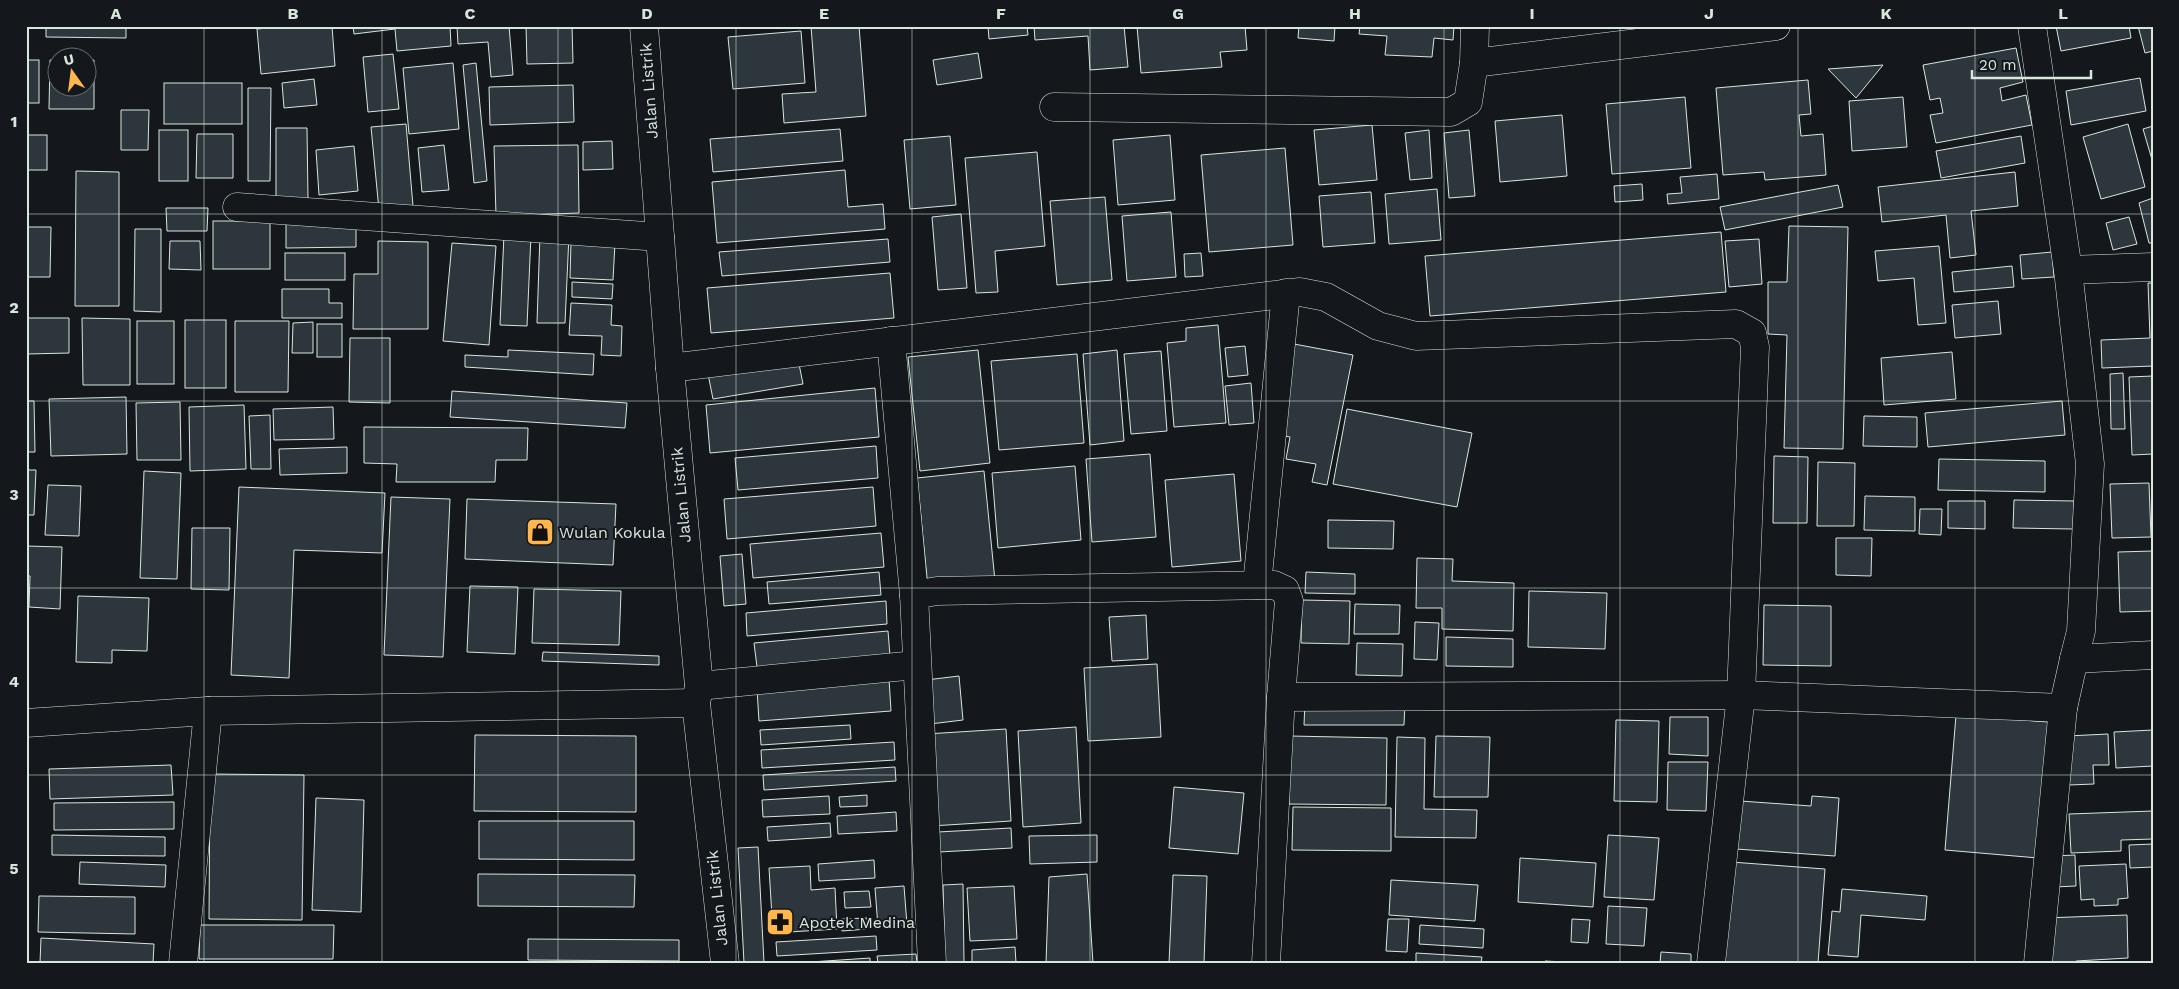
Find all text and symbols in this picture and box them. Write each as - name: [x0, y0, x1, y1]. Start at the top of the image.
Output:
- text: A: [111, 4, 122, 23]
- text: B: [288, 4, 299, 23]
- text: C: [465, 4, 476, 23]
- text: D: [641, 4, 653, 23]
- text: E: [819, 4, 829, 23]
- text: F: [996, 4, 1006, 23]
- text: G: [1172, 4, 1184, 23]
- text: H: [1349, 4, 1361, 23]
- text: I: [1529, 4, 1535, 23]
- text: J: [1704, 4, 1714, 23]
- text: K: [1880, 4, 1892, 23]
- text: L: [2058, 4, 2068, 23]
- street label: Jalan Listrik: [636, 42, 662, 140]
- north arrow: [48, 48, 98, 98]
- scale bar: [1972, 48, 2090, 80]
- text: U: [62, 50, 76, 68]
- text: 20 m: [1979, 56, 2017, 74]
- text: 1: [11, 112, 17, 131]
- text: 2: [9, 298, 19, 317]
- street label: Jalan Listrik: [667, 446, 695, 544]
- text: 3: [9, 485, 19, 504]
- shop icon: Wulan Kokula: [525, 517, 555, 547]
- place label: Wulan Kokula: [559, 523, 666, 542]
- text: 4: [9, 672, 19, 691]
- street label: Jalan Listrik: [703, 849, 731, 947]
- text: 5: [9, 859, 19, 878]
- pharmacy icon: Apotek Medina: [765, 907, 795, 937]
- place label: Apotek Medina: [799, 913, 915, 932]

